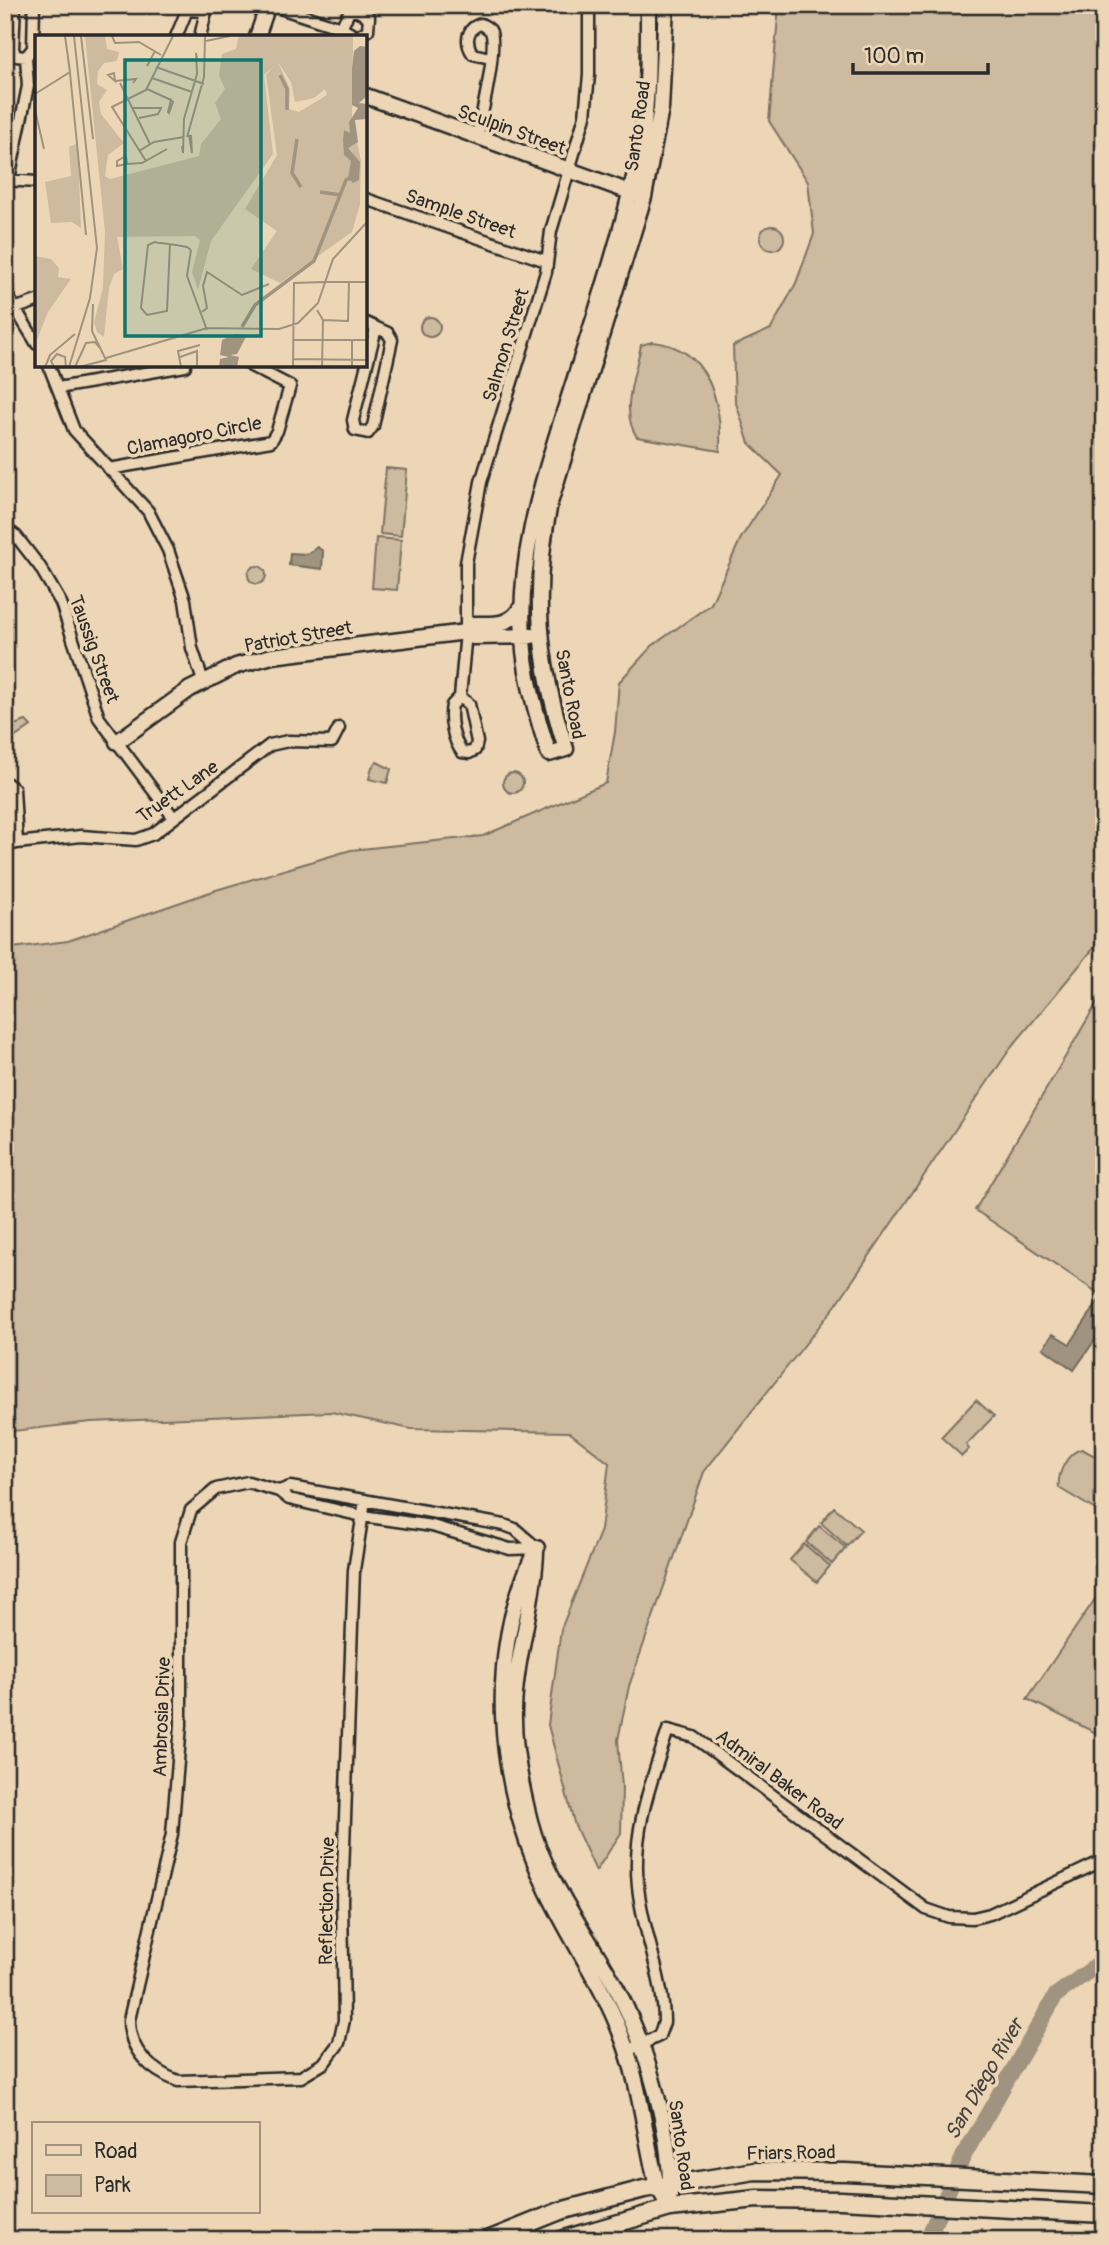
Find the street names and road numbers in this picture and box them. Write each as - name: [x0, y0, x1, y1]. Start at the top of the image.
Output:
- street label: Santo Road: [620, 79, 656, 173]
- street label: Sculpin Street: [454, 99, 569, 161]
- street label: Sample Street: [402, 184, 519, 244]
- street label: Salmon Street: [477, 285, 535, 405]
- street label: Clamagoro Circle: [125, 411, 264, 461]
- street label: Taussig Street: [63, 592, 125, 707]
- street label: Patriot Street: [242, 616, 354, 658]
- street label: Santo Road: [550, 647, 591, 741]
- street label: Truett Lane: [132, 755, 224, 829]
- street label: Ambrosia Drive: [148, 1656, 176, 1778]
- street label: Admiral Baker Road: [711, 1724, 848, 1836]
- street label: Reflection Drive: [314, 1836, 340, 1965]
- street label: Santo Road: [663, 2098, 699, 2192]
- street label: Friars Road: [746, 2140, 836, 2166]

